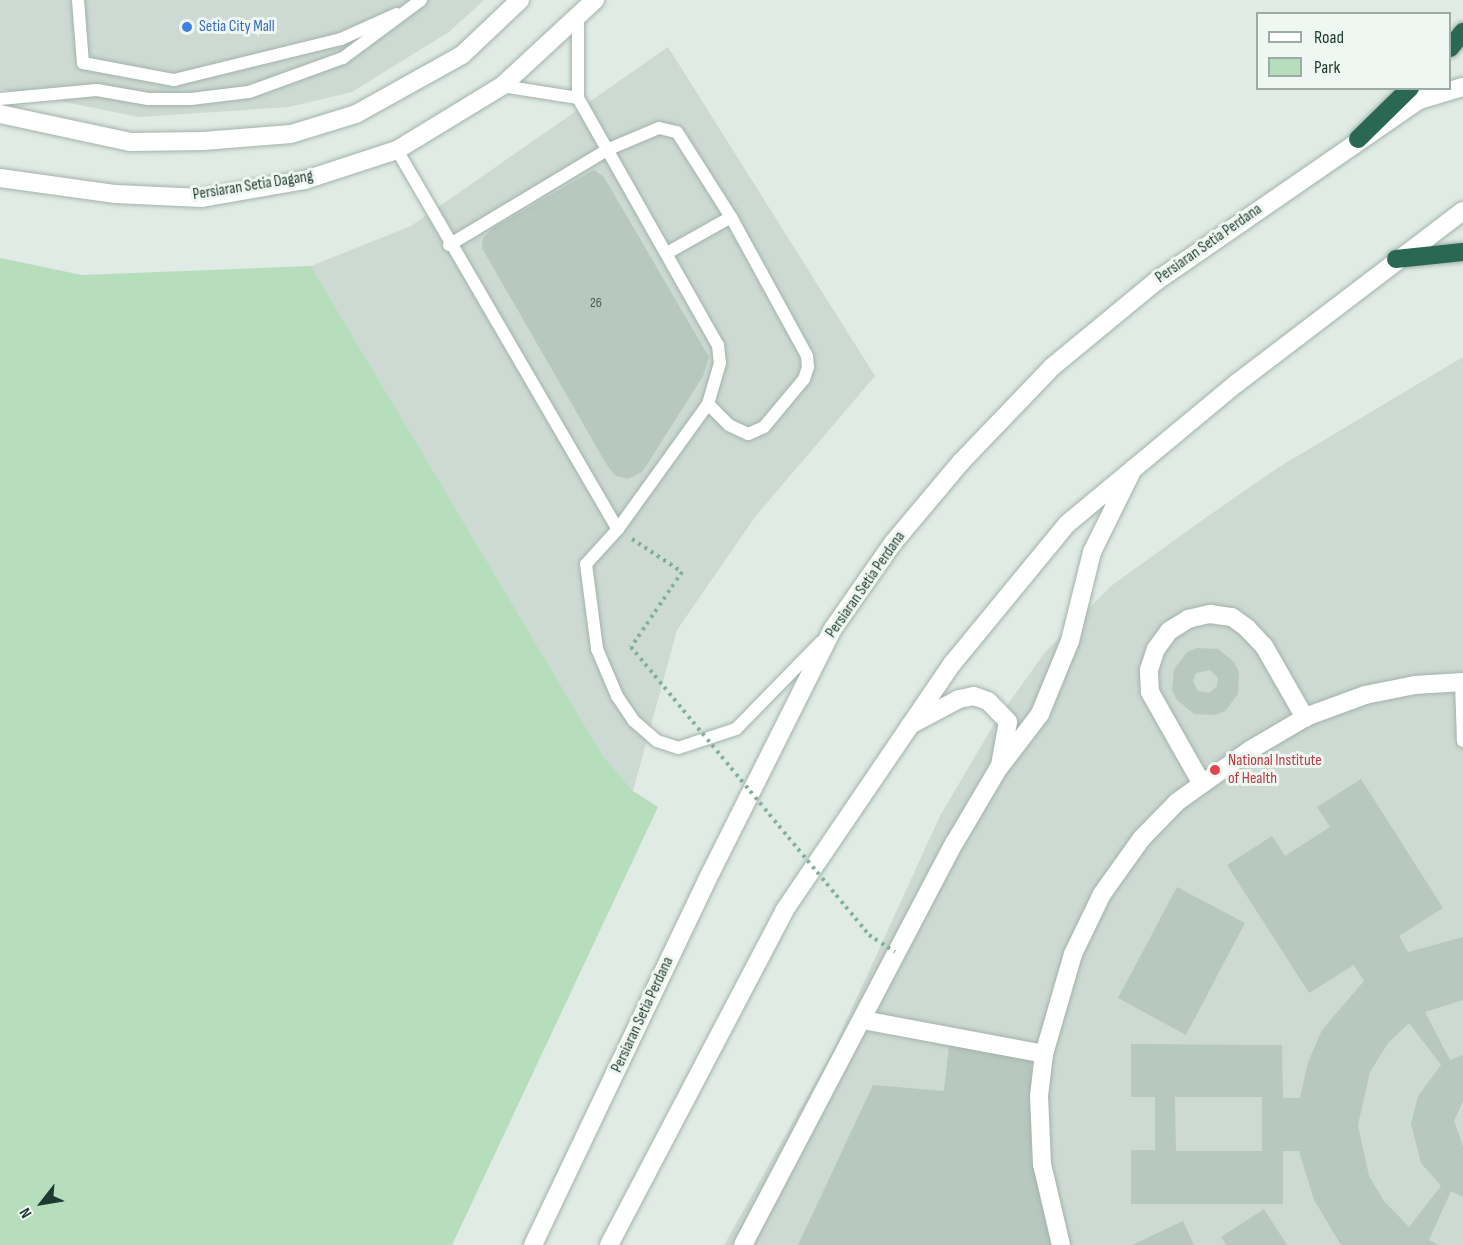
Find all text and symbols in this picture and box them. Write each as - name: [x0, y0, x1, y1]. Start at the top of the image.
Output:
- legend: [1256, 12, 1451, 90]
- place label: Setia City Mall: [199, 17, 275, 37]
- marker: Setia City Mall: [180, 20, 194, 34]
- text: Road: [1314, 27, 1344, 48]
- text: Park: [1314, 57, 1340, 78]
- street label: Persiaran Setia Dagang: [191, 167, 315, 205]
- street label: Persiaran Setia Perdana: [1152, 200, 1266, 288]
- house number: 26: [590, 295, 602, 311]
- street label: Persiaran Setia Perdana: [822, 528, 910, 642]
- place label: National Institute of Health: [1228, 751, 1322, 789]
- marker: National Institute of Health: [1206, 761, 1224, 779]
- street label: Persiaran Setia Perdana: [608, 954, 678, 1076]
- north arrow: [12, 1173, 72, 1233]
- text: N: [16, 1204, 36, 1221]

